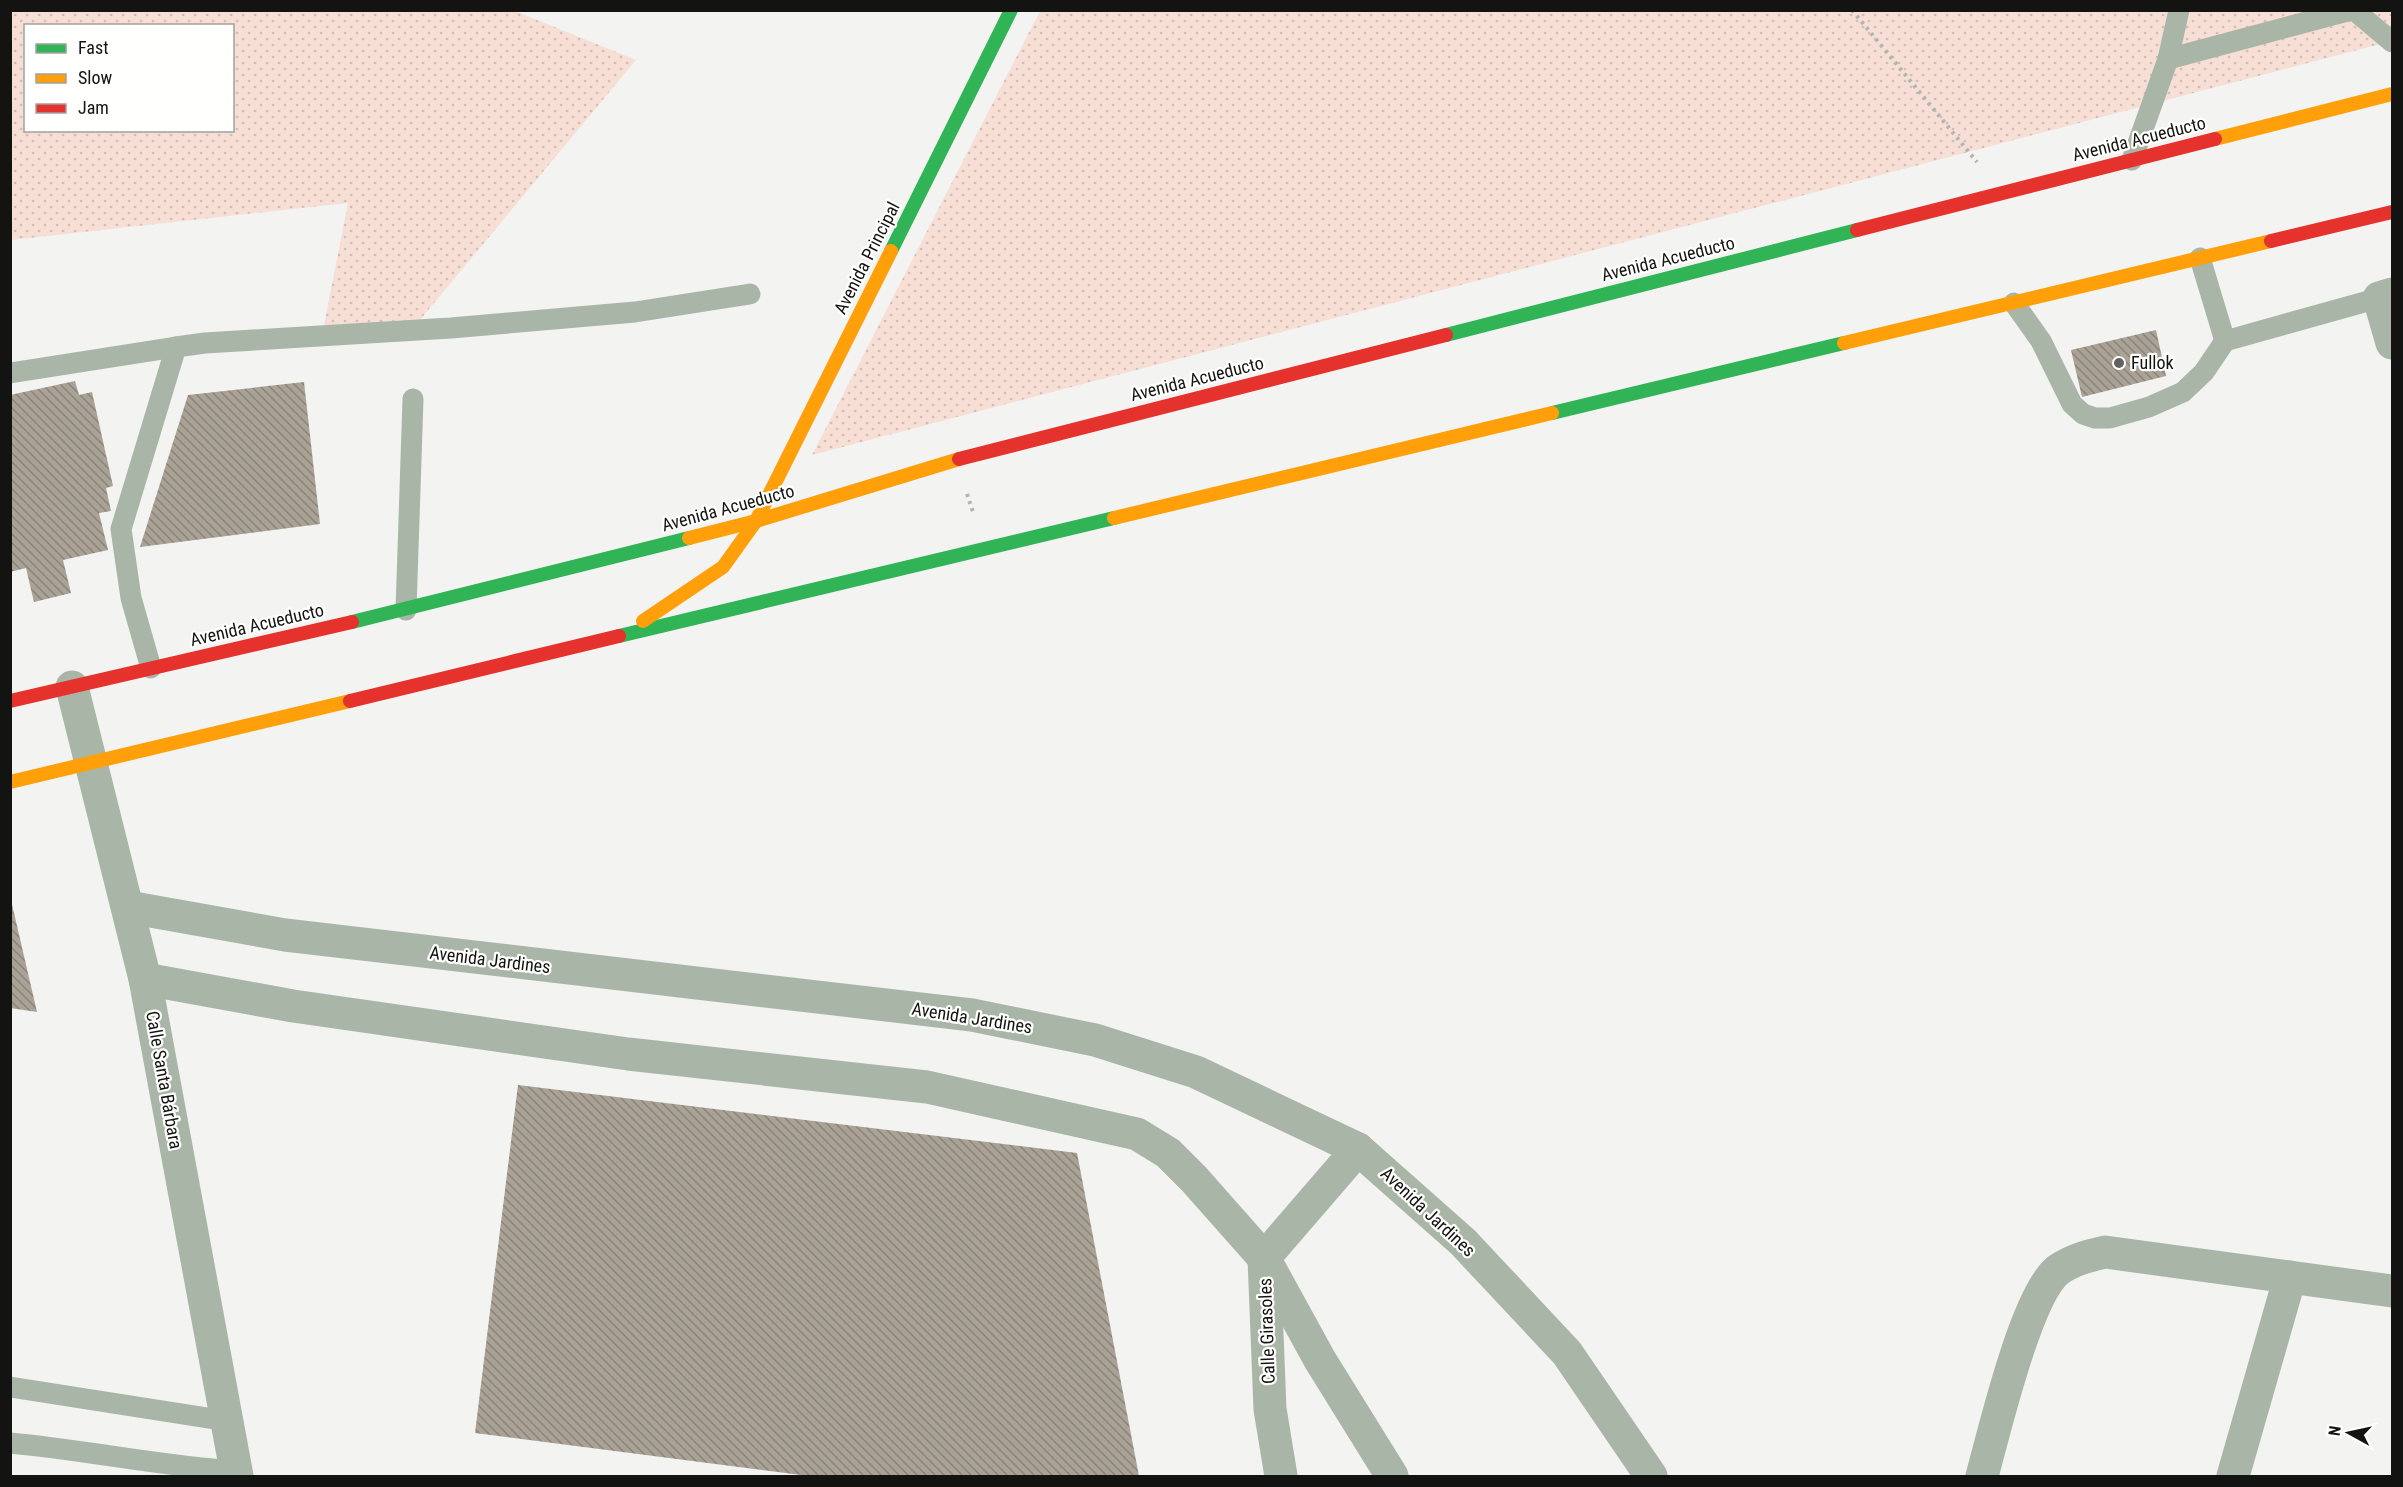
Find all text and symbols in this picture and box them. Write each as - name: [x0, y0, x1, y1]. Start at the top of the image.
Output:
- legend: [24, 24, 234, 132]
- text: Fast: [78, 37, 109, 58]
- text: Slow: [78, 67, 113, 88]
- text: Jam: [78, 97, 109, 118]
- street label: Avenida Acueducto: [2070, 112, 2208, 165]
- street label: Avenida Principal: [829, 198, 904, 317]
- street label: Avenida Acueducto: [1599, 232, 1737, 285]
- street label: Avenida Acueducto: [1128, 352, 1266, 405]
- place label: Fullok: [2131, 352, 2174, 373]
- marker: Fullok: [2112, 356, 2126, 370]
- street label: Avenida Acueducto: [659, 480, 796, 535]
- street label: Avenida Acueducto: [188, 599, 326, 650]
- street label: Avenida Jardines: [428, 942, 552, 977]
- street label: Avenida Jardines: [910, 998, 1034, 1037]
- street label: Calle Santa Bárbara: [142, 1009, 187, 1150]
- street label: Avenida Jardines: [1377, 1163, 1480, 1261]
- street label: Calle Girasoles: [1254, 1278, 1279, 1384]
- north arrow: [2319, 1403, 2379, 1463]
- text: N: [2325, 1425, 2345, 1437]

